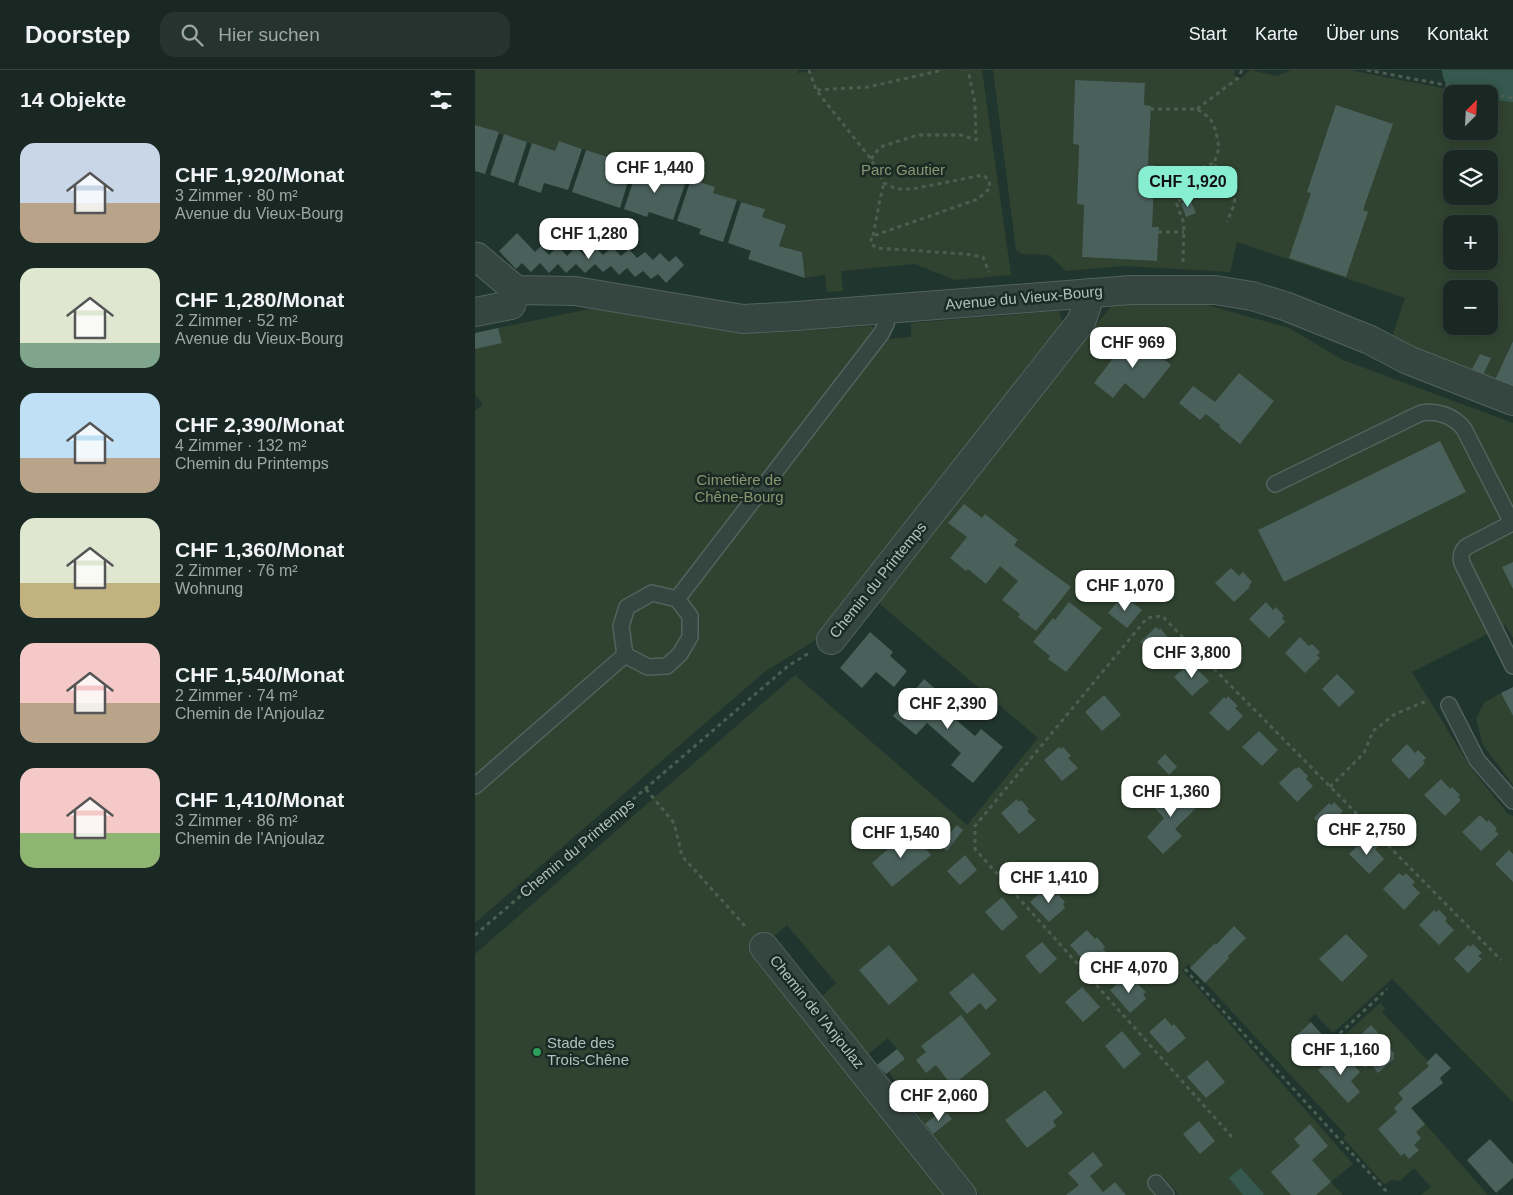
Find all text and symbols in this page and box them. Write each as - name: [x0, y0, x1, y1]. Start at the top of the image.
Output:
- search box: [160, 12, 510, 57]
- text: Doorstep: [25, 21, 130, 48]
- icon: search: [178, 21, 206, 49]
- text: Hier suchen: [218, 24, 320, 45]
- text: Start: [1189, 24, 1227, 44]
- text: Karte: [1255, 24, 1298, 44]
- text: Über uns: [1326, 24, 1399, 44]
- text: Kontakt: [1427, 24, 1488, 44]
- north arrow: [1443, 85, 1497, 140]
- map controls: [1443, 85, 1498, 335]
- icon: filters: [427, 86, 455, 114]
- text: 14 Objekte: [20, 88, 126, 111]
- button: layers: [1443, 150, 1498, 205]
- pin: CHF 1,440: [598, 152, 712, 194]
- text: CHF 1,440: [616, 159, 694, 176]
- park label: Parc Gautier: [861, 161, 945, 178]
- icon: home: [60, 163, 120, 223]
- text: CHF 1,920/Monat: [175, 163, 344, 186]
- pin: CHF 1,920: [1131, 166, 1245, 208]
- text: CHF 1,920: [1149, 173, 1227, 190]
- text: 3 Zimmer · 80 m²: [175, 187, 298, 204]
- text: Avenue du Vieux-Bourg: [175, 205, 343, 222]
- button: +: [1443, 215, 1498, 270]
- pin: CHF 1,280: [532, 218, 646, 260]
- text: CHF 1,280: [550, 225, 628, 242]
- button: −: [1443, 280, 1498, 335]
- street label: Avenue du Vieux-Bourg: [945, 282, 1103, 313]
- icon: home: [60, 288, 120, 348]
- text: CHF 1,280/Monat: [175, 288, 344, 311]
- text: 2 Zimmer · 52 m²: [175, 312, 298, 329]
- pin: CHF 969: [1087, 326, 1179, 369]
- text: Avenue du Vieux-Bourg: [175, 330, 343, 347]
- text: CHF 969: [1101, 334, 1165, 351]
- icon: home: [60, 413, 120, 473]
- text: CHF 2,390/Monat: [175, 413, 344, 436]
- text: 4 Zimmer · 132 m²: [175, 437, 307, 454]
- text: Chemin du Printemps: [175, 455, 329, 472]
- park label: Cimetière de Chêne-Bourg: [694, 471, 784, 505]
- street label: Chemin du Printemps: [826, 518, 930, 641]
- icon: home: [60, 538, 120, 598]
- text: CHF 1,360/Monat: [175, 538, 344, 561]
- text: 2 Zimmer · 76 m²: [175, 562, 298, 579]
- pin: CHF 1,070: [1068, 570, 1182, 612]
- text: CHF 1,070: [1086, 577, 1164, 594]
- text: Wohnung: [175, 580, 243, 597]
- pin: CHF 3,800: [1135, 636, 1249, 679]
- text: CHF 3,800: [1153, 644, 1231, 661]
- icon: home: [60, 663, 120, 723]
- text: CHF 1,540/Monat: [175, 663, 344, 686]
- text: 2 Zimmer · 74 m²: [175, 687, 298, 704]
- pin: CHF 2,390: [891, 688, 1005, 730]
- text: CHF 2,390: [909, 695, 987, 712]
- text: Chemin de l'Anjoulaz: [175, 705, 325, 722]
- pin: CHF 1,360: [1114, 776, 1228, 818]
- text: CHF 1,360: [1132, 783, 1210, 800]
- icon: home: [60, 788, 120, 848]
- text: CHF 1,410/Monat: [175, 788, 344, 811]
- street label: Chemin du Printemps: [516, 795, 637, 900]
- text: 3 Zimmer · 86 m²: [175, 812, 298, 829]
- pin: CHF 2,750: [1310, 814, 1424, 856]
- pin: CHF 1,540: [844, 816, 958, 859]
- text: CHF 2,750: [1328, 821, 1406, 838]
- text: CHF 1,540: [862, 824, 940, 841]
- text: Chemin de l'Anjoulaz: [175, 830, 325, 847]
- pin: CHF 1,410: [992, 862, 1106, 904]
- text: CHF 1,410: [1010, 869, 1088, 886]
- street label: Chemin de l'Anjoulaz: [767, 952, 868, 1072]
- pin: CHF 4,070: [1072, 952, 1186, 994]
- text: CHF 4,070: [1090, 959, 1168, 976]
- place label: Stade des Trois-Chêne: [547, 1034, 629, 1068]
- pin: CHF 1,160: [1284, 1034, 1398, 1076]
- text: CHF 1,160: [1302, 1041, 1380, 1058]
- marker: Stade des Trois-Chêne: [531, 1046, 543, 1058]
- pin: CHF 2,060: [882, 1080, 996, 1122]
- text: CHF 2,060: [900, 1087, 978, 1104]

